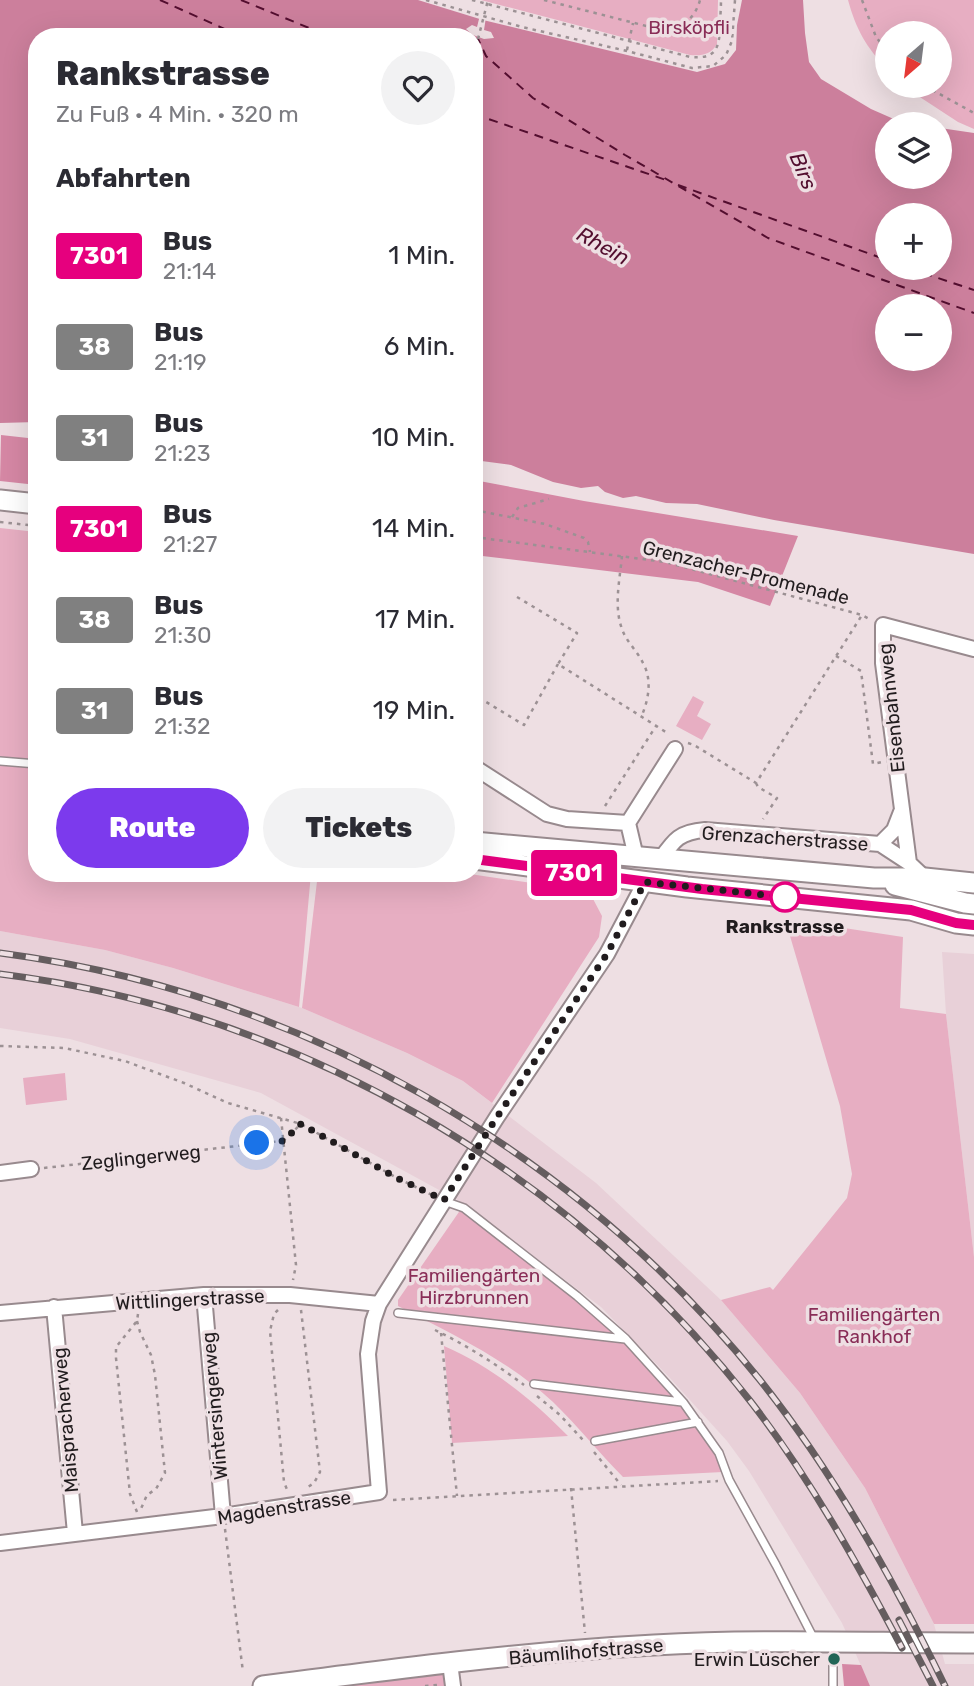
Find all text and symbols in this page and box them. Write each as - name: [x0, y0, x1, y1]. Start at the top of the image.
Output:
- park label: Birsköpfli: [648, 16, 730, 39]
- north arrow: [875, 21, 952, 98]
- map controls: [875, 21, 952, 371]
- button: heart: [381, 51, 455, 125]
- text: Rankstrasse: [56, 54, 270, 93]
- text: Zu Fuß · 4 Min. · 320 m: [56, 100, 299, 128]
- button: layers: [875, 112, 952, 189]
- water label: Birs: [785, 148, 822, 193]
- text: Abfahrten: [56, 163, 191, 194]
- button: +: [875, 203, 952, 280]
- water label: Rhein: [573, 221, 634, 270]
- text: Bus: [163, 226, 212, 257]
- text: 1 Min.: [388, 240, 455, 271]
- text: 7301: [70, 242, 128, 270]
- text: 21:14: [163, 257, 216, 285]
- button: −: [875, 294, 952, 371]
- text: Bus: [154, 317, 203, 348]
- text: 6 Min.: [384, 331, 455, 362]
- text: 38: [78, 333, 111, 361]
- text: 21:19: [154, 348, 207, 376]
- text: Bus: [154, 408, 203, 439]
- text: 10 Min.: [372, 422, 455, 453]
- text: 31: [81, 424, 108, 452]
- text: 21:23: [154, 439, 211, 467]
- text: Bus: [163, 499, 212, 530]
- text: 14 Min.: [372, 513, 455, 544]
- text: 7301: [70, 515, 128, 543]
- text: 21:27: [163, 530, 217, 558]
- street label: Grenzacher-Promenade: [640, 536, 852, 609]
- text: Bus: [154, 590, 203, 621]
- text: 17 Min.: [375, 604, 455, 635]
- text: 38: [78, 606, 111, 634]
- text: 21:30: [154, 621, 212, 649]
- street label: Eisenbahnweg: [873, 642, 910, 774]
- text: Bus: [154, 681, 203, 712]
- text: 19 Min.: [373, 695, 455, 726]
- text: 31: [81, 697, 108, 725]
- text: 21:32: [154, 712, 211, 740]
- button: Route: [56, 788, 249, 868]
- button: Tickets: [263, 788, 455, 868]
- street label: Grenzacherstrasse: [701, 821, 869, 856]
- line badge: 7301: [525, 850, 623, 896]
- text: 7301: [545, 859, 603, 887]
- marker: Rankstrasse: [770, 882, 800, 912]
- place label: Rankstrasse: [726, 915, 844, 938]
- your location: [239, 1125, 274, 1160]
- street label: Zeglingerweg: [80, 1140, 202, 1175]
- park label: Familiengärten Hirzbrunnen: [408, 1264, 540, 1309]
- street label: Wittlingerstrasse: [115, 1284, 265, 1315]
- park label: Familiengärten Rankhof: [808, 1303, 940, 1348]
- street label: Wintersingerweg: [197, 1331, 232, 1481]
- street label: Maispracherweg: [48, 1346, 83, 1493]
- street label: Magdenstrasse: [216, 1486, 353, 1529]
- street label: Bäumlihofstrasse: [508, 1633, 664, 1670]
- place label: Erwin Lüscher: [694, 1648, 821, 1671]
- marker: Erwin Lüscher: [826, 1651, 842, 1667]

